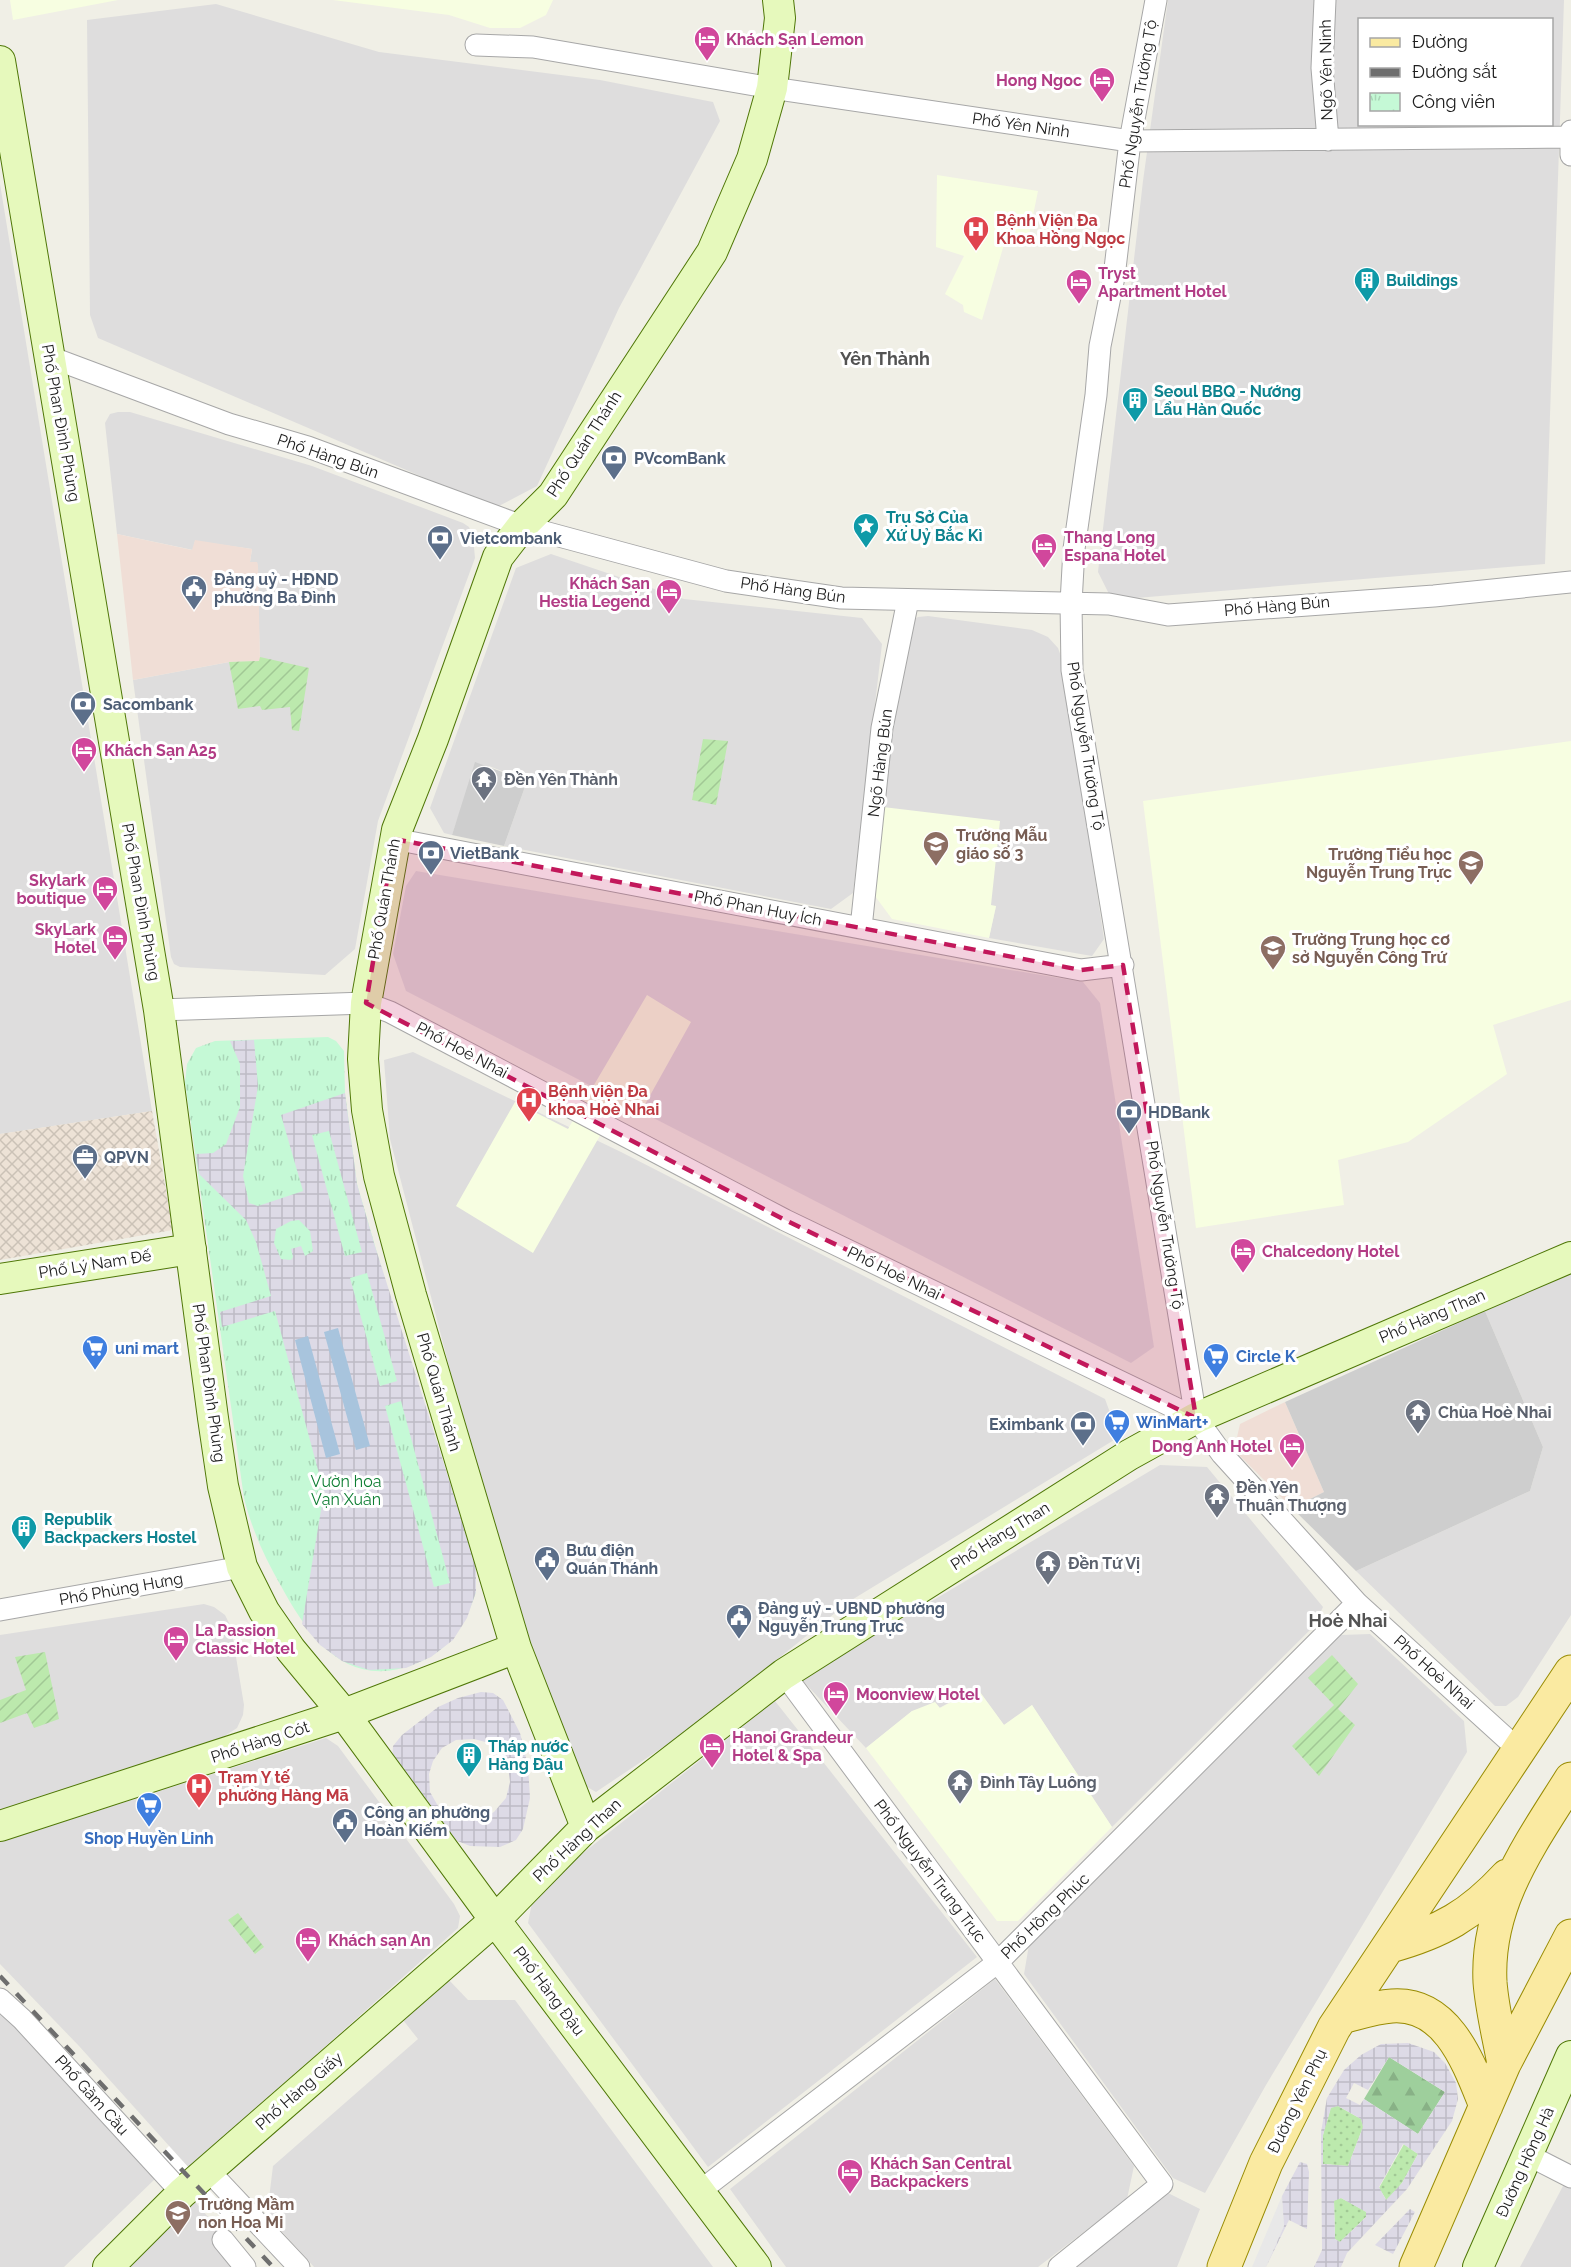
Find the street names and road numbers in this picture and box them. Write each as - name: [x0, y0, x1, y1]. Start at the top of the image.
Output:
- street label: Phố Nguyễn Trường Tộ: [1115, 18, 1161, 190]
- street label: Ngõ Yên Ninh: [1316, 19, 1336, 121]
- street label: Phố Yên Ninh: [971, 109, 1071, 141]
- street label: Phố Phan Đình Phùng: [38, 343, 84, 503]
- street label: Phố Quán Thánh: [543, 387, 625, 501]
- street label: Phố Hàng Bún: [275, 430, 381, 482]
- street label: Phố Hàng Bún: [739, 573, 847, 607]
- street label: Phố Hàng Bún: [1223, 592, 1331, 620]
- street label: Phố Nguyễn Trường Tộ: [1063, 660, 1109, 832]
- street label: Ngõ Hàng Bún: [864, 708, 896, 818]
- street label: Phố Phan Đình Phùng: [118, 822, 164, 982]
- street label: Phố Quán Thánh: [364, 837, 404, 961]
- street label: Phố Phan Huy Ích: [692, 885, 824, 930]
- street label: Phố Hoè Nhai: [413, 1018, 511, 1082]
- street label: Phố Nguyễn Trường Tộ: [1142, 1139, 1188, 1311]
- street label: Phố Hoè Nhai: [844, 1242, 944, 1304]
- street label: Phố Lý Nam Đế: [37, 1246, 153, 1282]
- street label: Phố Hàng Than: [1376, 1285, 1488, 1347]
- street label: Phố Phan Đình Phùng: [188, 1302, 230, 1464]
- street label: Phố Quán Thánh: [413, 1331, 465, 1453]
- street label: Phố Hàng Than: [947, 1498, 1053, 1574]
- street label: Phố Phùng Hưng: [58, 1569, 184, 1609]
- street label: Phố Hoè Nhai: [1390, 1631, 1478, 1713]
- street label: Phố Hàng Cót: [208, 1717, 312, 1767]
- street label: Phố Hàng Than: [529, 1794, 625, 1886]
- street label: Phố Nguyễn Trung Trực: [870, 1796, 990, 1946]
- street label: Phố Hồng Phúc: [997, 1869, 1093, 1963]
- street label: Phố Hàng Đậu: [509, 1943, 589, 2039]
- street label: Đường Yên Phụ: [1264, 2046, 1330, 2156]
- street label: Phố Hàng Giấy: [252, 2048, 347, 2134]
- street label: Phố Gầm Cầu: [51, 2051, 133, 2139]
- street label: Đường Hồng Hà: [1492, 2104, 1558, 2220]

